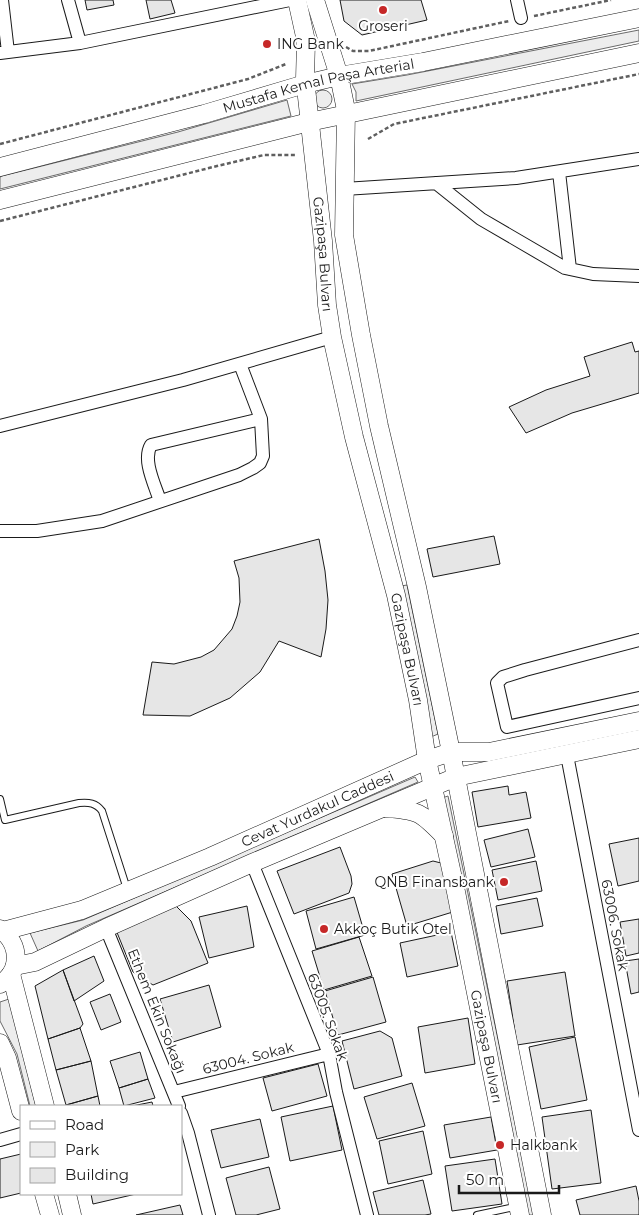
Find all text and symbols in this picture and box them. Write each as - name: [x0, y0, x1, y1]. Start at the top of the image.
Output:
- marker: Groseri: [377, 4, 389, 16]
- place label: Groseri: [358, 17, 408, 35]
- place label: ING Bank: [277, 35, 344, 53]
- marker: ING Bank: [261, 38, 273, 50]
- street label: Mustafa Kemal Paşa Arterial: [221, 55, 416, 117]
- street label: Gazipaşa Bulvarı: [309, 196, 337, 313]
- street label: Gazipaşa Bulvarı: [387, 591, 428, 707]
- street label: Cevat Yurdakul Caddesi: [238, 767, 397, 851]
- place label: QNB Finansbank: [374, 873, 495, 891]
- marker: QNB Finansbank: [498, 876, 510, 888]
- street label: 63006. Sokak: [597, 878, 633, 973]
- place label: Akkoç Butik Otel: [334, 920, 452, 938]
- marker: Akkoç Butik Otel: [318, 923, 330, 935]
- street label: Ethem Ekin Sokağı: [124, 946, 190, 1076]
- street label: 63005. Sokak: [304, 971, 352, 1064]
- street label: Gazipaşa Bulvarı: [467, 988, 507, 1105]
- street label: 63004. Sokak: [201, 1038, 296, 1078]
- legend: [20, 1105, 182, 1195]
- text: Road: [65, 1115, 104, 1134]
- place label: Halkbank: [510, 1136, 578, 1154]
- marker: Halkbank: [494, 1139, 506, 1151]
- text: Park: [65, 1140, 99, 1159]
- scale bar: [459, 1162, 559, 1194]
- text: Building: [65, 1165, 129, 1184]
- text: 50 m: [466, 1170, 504, 1189]

